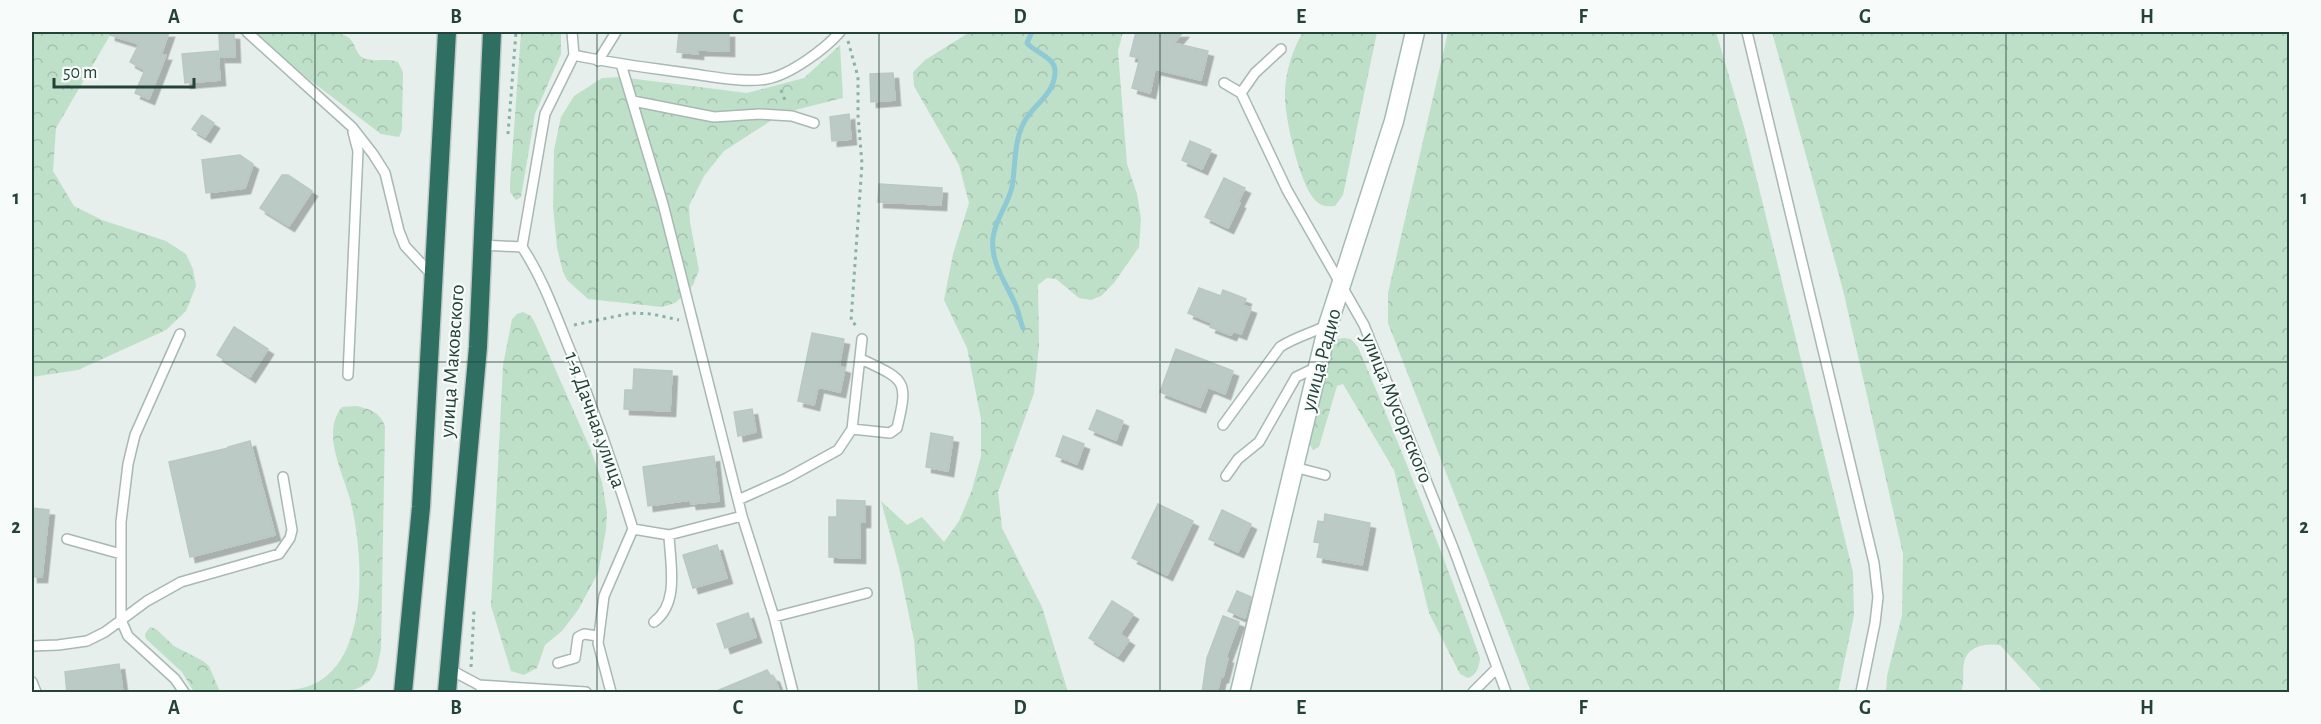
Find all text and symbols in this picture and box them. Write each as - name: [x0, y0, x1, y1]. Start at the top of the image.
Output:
- text: A: [168, 7, 180, 27]
- text: B: [450, 7, 462, 27]
- text: C: [733, 7, 744, 27]
- text: D: [1013, 7, 1027, 27]
- text: E: [1296, 7, 1306, 27]
- text: F: [1578, 7, 1588, 27]
- text: G: [1859, 7, 1871, 27]
- text: H: [2140, 7, 2154, 27]
- scale bar: [54, 51, 194, 89]
- text: 50 m: [63, 64, 97, 82]
- text: 1: [12, 188, 20, 208]
- text: 1: [2300, 188, 2308, 208]
- street label: улица Маковского: [436, 284, 468, 439]
- street label: улица Радио: [1297, 306, 1345, 415]
- street label: улица Мусоргского: [1357, 329, 1437, 486]
- street label: 1-я Дачная улица: [561, 349, 630, 491]
- text: 2: [11, 517, 21, 537]
- text: 2: [2299, 517, 2309, 537]
- text: A: [168, 698, 180, 718]
- text: B: [450, 698, 462, 718]
- text: C: [733, 698, 744, 718]
- text: D: [1013, 698, 1027, 718]
- text: E: [1296, 698, 1306, 718]
- text: F: [1578, 698, 1588, 718]
- text: G: [1859, 698, 1871, 718]
- text: H: [2140, 698, 2154, 718]

